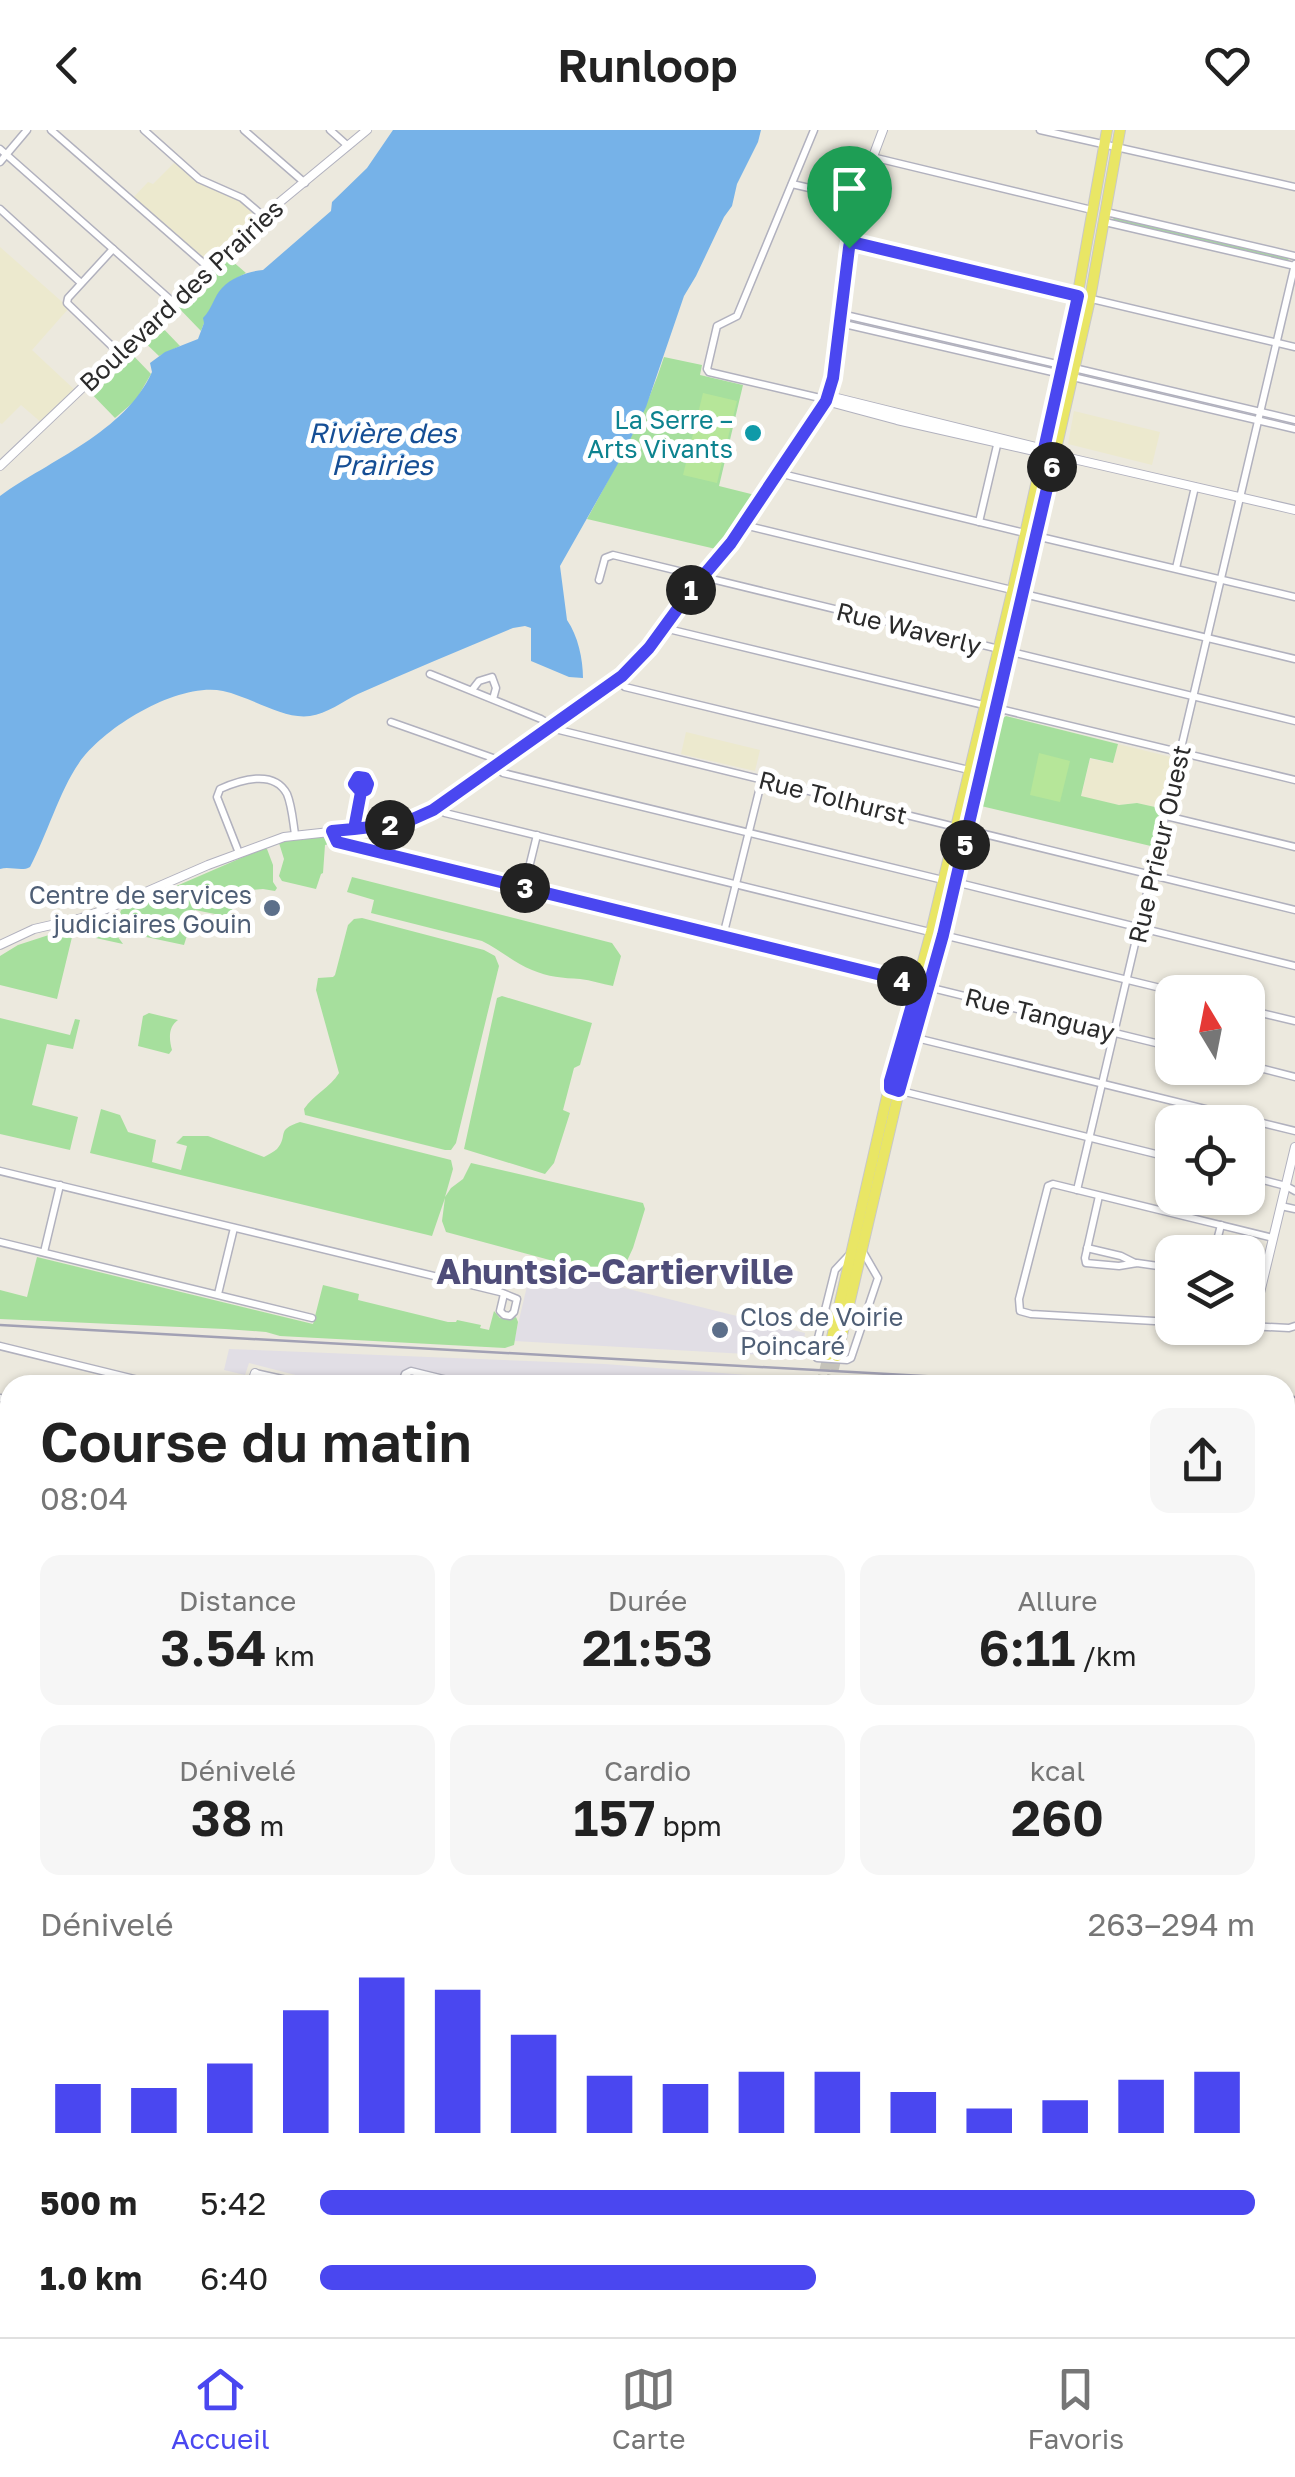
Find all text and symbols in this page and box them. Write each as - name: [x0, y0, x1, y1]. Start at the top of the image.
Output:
- icon: back: [40, 38, 95, 93]
- text: Runloop: [557, 38, 738, 92]
- icon: heart: [1200, 38, 1255, 93]
- pin: [807, 146, 892, 249]
- icon: arrive: [822, 161, 877, 216]
- street label: Boulevard des Prairies: [73, 192, 289, 398]
- place label: La Serre – Arts Vivants: [587, 404, 733, 464]
- water label: Rivière des Prairies: [308, 416, 457, 481]
- marker: La Serre – Arts Vivants: [742, 422, 764, 444]
- pin: 6: [1027, 442, 1077, 492]
- text: 6: [1043, 450, 1061, 483]
- pin: 1: [666, 565, 716, 615]
- text: 1: [684, 573, 698, 606]
- street label: Rue Waverly: [833, 595, 985, 661]
- street label: Rue Prieur Ouest: [1121, 742, 1197, 946]
- street label: Rue Tolhurst: [755, 764, 911, 830]
- pin: 2: [365, 800, 415, 850]
- text: 2: [381, 808, 399, 841]
- pin: 5: [940, 820, 990, 870]
- text: 5: [956, 828, 974, 861]
- pin: 3: [500, 863, 550, 913]
- text: 3: [516, 871, 534, 904]
- place label: Centre de services judiciaires Gouin: [29, 879, 252, 939]
- marker: Centre de services judiciaires Gouin: [261, 897, 283, 919]
- pin: 4: [877, 956, 927, 1006]
- text: 4: [893, 964, 911, 997]
- north arrow: [1155, 975, 1265, 1085]
- map controls: [1155, 975, 1265, 1345]
- street label: Rue Tanguay: [962, 980, 1118, 1048]
- button: locate: [1155, 1105, 1265, 1215]
- button: layers: [1155, 1235, 1265, 1345]
- district label: Ahuntsic-Cartierville: [436, 1250, 794, 1292]
- place label: Clos de Voirie Poincaré: [740, 1301, 903, 1361]
- marker: Clos de Voirie Poincaré: [709, 1319, 731, 1341]
- text: Course du matin: [40, 1408, 472, 1474]
- button: share: [1150, 1408, 1255, 1513]
- text: 08:04: [40, 1479, 128, 1517]
- text: Distance: [179, 1584, 296, 1617]
- text: Durée: [608, 1584, 687, 1617]
- text: Allure: [1018, 1584, 1097, 1617]
- text: 3.54: [160, 1617, 267, 1677]
- text: 21:53: [582, 1617, 713, 1677]
- text: 6:11: [978, 1617, 1076, 1677]
- text: km: [267, 1639, 315, 1672]
- text: /km: [1076, 1639, 1137, 1672]
- text: Dénivelé: [179, 1754, 296, 1787]
- text: Cardio: [604, 1754, 691, 1787]
- text: kcal: [1030, 1754, 1085, 1787]
- text: 38: [191, 1787, 252, 1847]
- text: 157: [573, 1787, 655, 1847]
- text: 260: [1011, 1787, 1104, 1847]
- text: m: [252, 1809, 284, 1842]
- text: bpm: [655, 1809, 722, 1842]
- text: Dénivelé: [40, 1905, 174, 1943]
- text: 263–294 m: [1088, 1905, 1255, 1943]
- text: 500 m: [40, 2184, 137, 2222]
- text: 5:42: [200, 2184, 266, 2222]
- text: 1.0 km: [40, 2259, 142, 2297]
- text: 6:40: [200, 2259, 268, 2297]
- tab: Accueil: [171, 2362, 270, 2455]
- tab: Carte: [612, 2362, 685, 2455]
- tab: Favoris: [1027, 2362, 1124, 2455]

